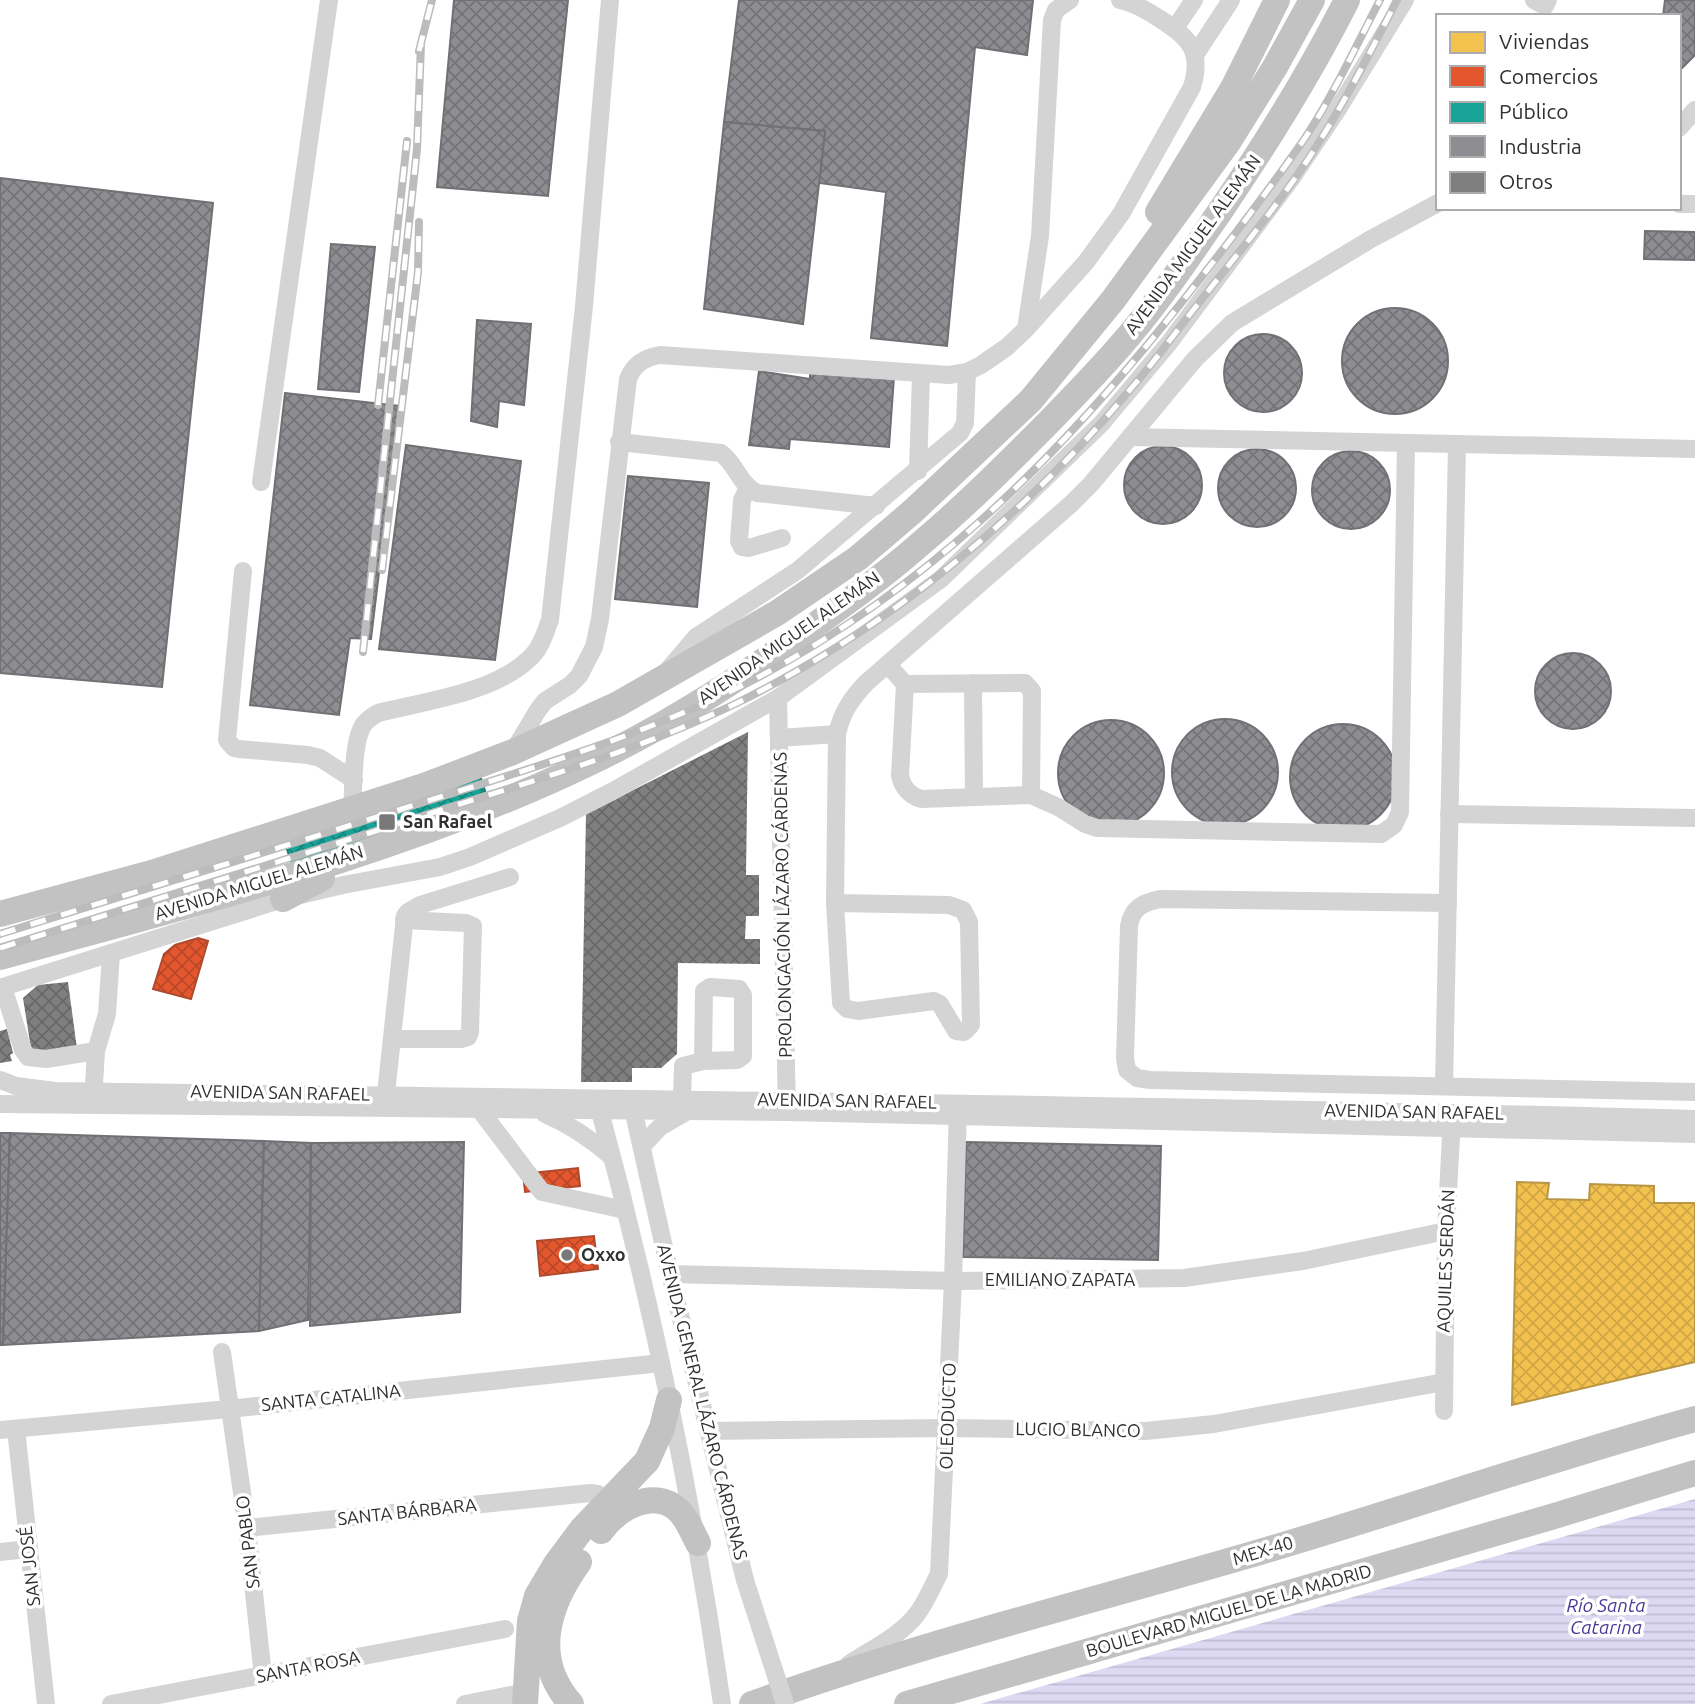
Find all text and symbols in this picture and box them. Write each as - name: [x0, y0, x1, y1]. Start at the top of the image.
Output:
- legend: [1436, 14, 1681, 210]
- text: Viviendas: [1499, 29, 1589, 53]
- text: Comercios: [1499, 64, 1598, 88]
- text: Público: [1499, 99, 1568, 123]
- text: Industria: [1499, 134, 1582, 158]
- street label: AVENIDA MIGUEL ALEMÁN: [1119, 150, 1264, 338]
- text: Otros: [1499, 169, 1553, 193]
- street label: AVENIDA MIGUEL ALEMÁN: [693, 566, 883, 708]
- street label: PROLONGACIÓN LÁZARO CÁRDENAS: [768, 752, 795, 1058]
- place label: San Rafael: [403, 811, 493, 831]
- marker: San Rafael: [377, 812, 397, 832]
- street label: AVENIDA MIGUEL ALEMÁN: [152, 840, 365, 923]
- street label: AVENIDA SAN RAFAEL: [190, 1080, 370, 1104]
- street label: AVENIDA SAN RAFAEL: [757, 1088, 937, 1112]
- street label: AVENIDA SAN RAFAEL: [1324, 1099, 1504, 1123]
- street label: AQUILES SERDÁN: [1432, 1189, 1458, 1333]
- street label: AVENIDA GENERAL LÁZARO CÁRDENAS: [654, 1242, 753, 1562]
- place label: Oxxo: [581, 1244, 626, 1264]
- marker: Oxxo: [559, 1247, 575, 1263]
- street label: EMILIANO ZAPATA: [985, 1269, 1135, 1289]
- street label: OLEODUCTO: [935, 1362, 959, 1470]
- street label: SANTA CATALINA: [260, 1380, 402, 1414]
- street label: LUCIO BLANCO: [1015, 1418, 1141, 1440]
- street label: SANTA BÁRBARA: [336, 1493, 478, 1528]
- street label: SAN PABLO: [231, 1494, 263, 1590]
- street label: SAN JOSÉ: [14, 1525, 43, 1607]
- street label: MEX-40: [1230, 1531, 1295, 1569]
- street label: BOULEVARD MIGUEL DE LA MADRID: [1084, 1560, 1374, 1660]
- water label: Río Santa Catarina: [1566, 1594, 1646, 1638]
- street label: SANTA ROSA: [254, 1646, 362, 1686]

